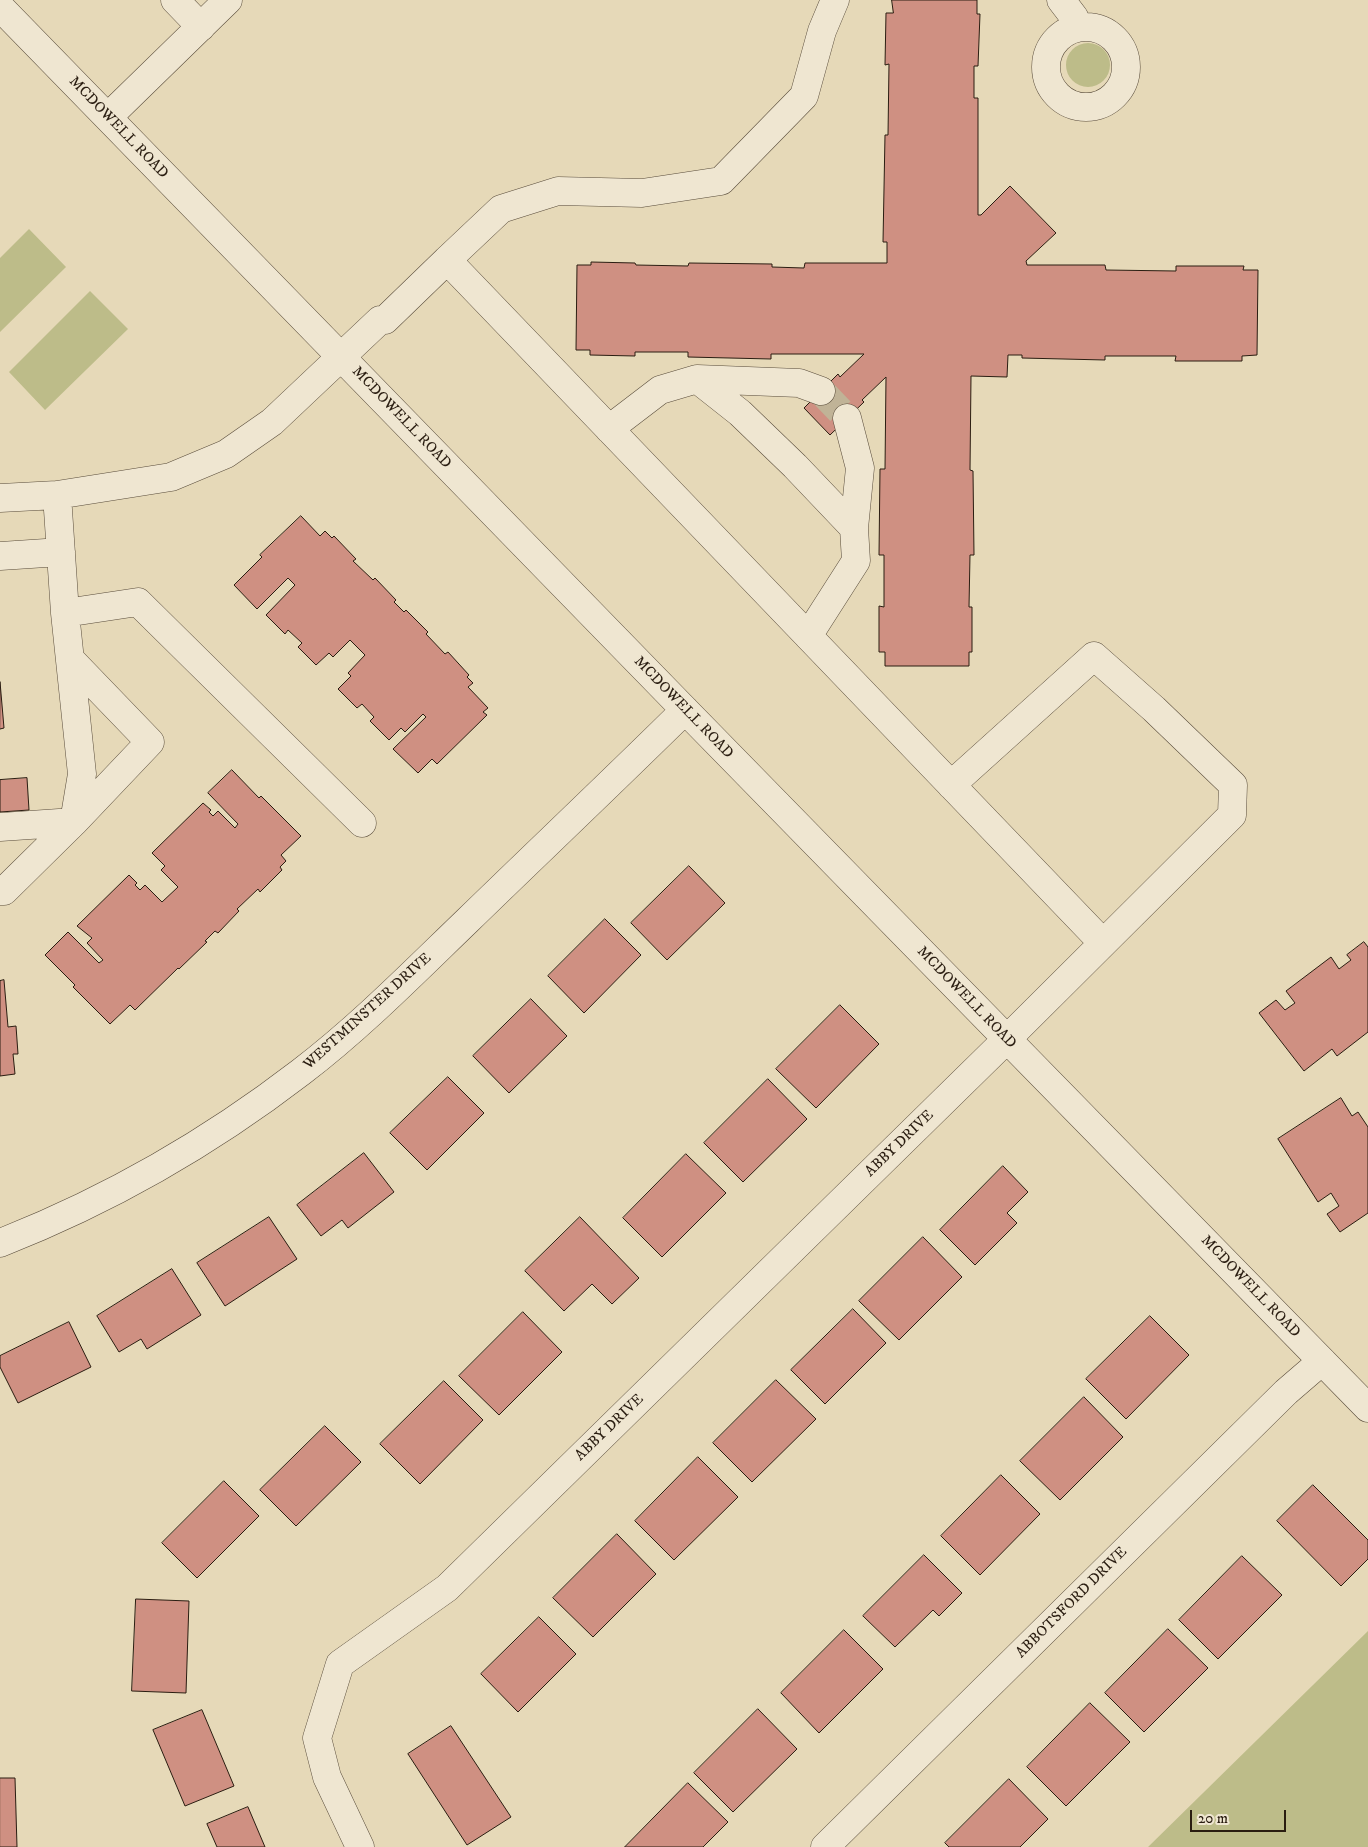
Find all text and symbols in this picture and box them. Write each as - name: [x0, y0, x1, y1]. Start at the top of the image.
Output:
- street label: MCDOWELL ROAD: [64, 73, 172, 183]
- street label: MCDOWELL ROAD: [347, 363, 455, 473]
- street label: MCDOWELL ROAD: [629, 653, 737, 763]
- street label: MCDOWELL ROAD: [912, 943, 1020, 1053]
- street label: WESTMINSTER DRIVE: [300, 950, 436, 1074]
- street label: ABBY DRIVE: [862, 1107, 938, 1181]
- street label: MCDOWELL ROAD: [1196, 1232, 1304, 1342]
- street label: ABBY DRIVE: [572, 1391, 648, 1465]
- street label: ABBOTSFORD DRIVE: [1013, 1544, 1131, 1662]
- scale bar: [1193, 1800, 1289, 1832]
- text: 20 m: [1198, 1809, 1228, 1828]

